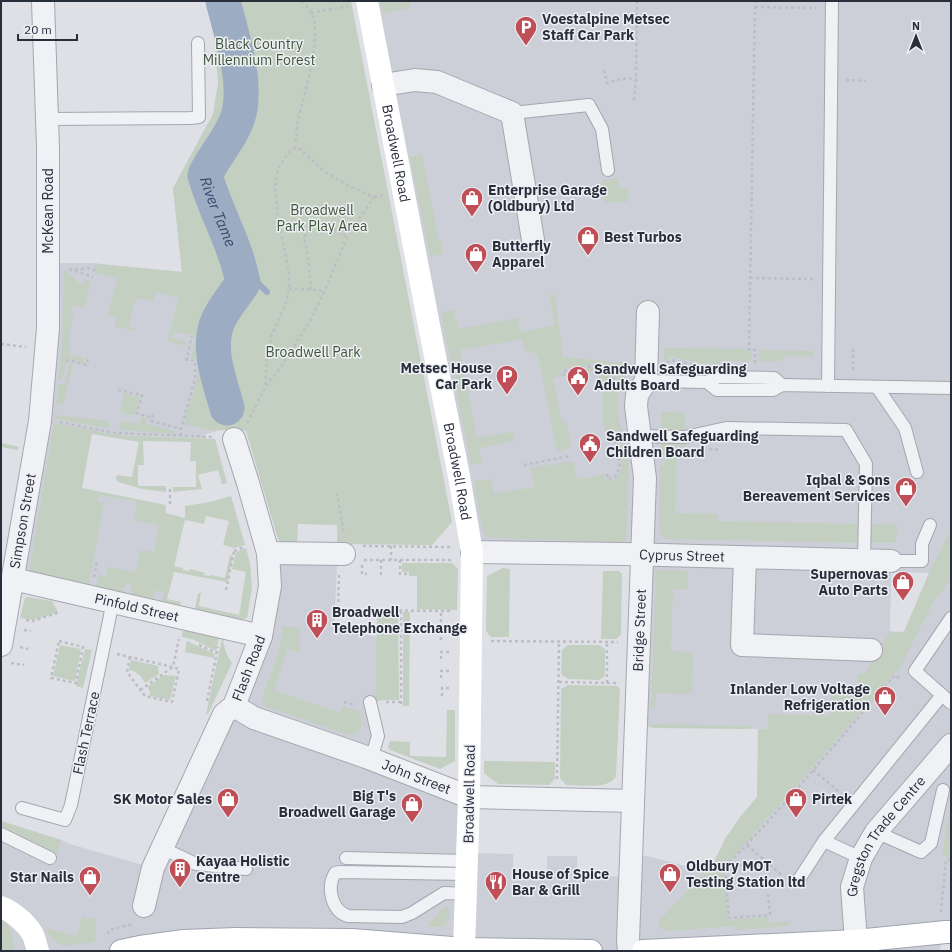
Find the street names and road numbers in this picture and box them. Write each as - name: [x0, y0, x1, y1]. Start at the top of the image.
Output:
- street label: Broadwell Road: [378, 103, 414, 204]
- street label: McKean Road: [39, 168, 57, 254]
- street label: Broadwell Road: [440, 421, 475, 522]
- street label: Simpson Street: [5, 472, 40, 570]
- street label: Cyprus Street: [639, 545, 725, 566]
- street label: Pinfold Street: [93, 589, 181, 626]
- street label: Bridge Street: [629, 589, 650, 672]
- street label: Flash Road: [228, 633, 269, 704]
- street label: Flash Terrace: [68, 690, 104, 776]
- street label: Broadwell Road: [459, 744, 479, 844]
- street label: John Street: [379, 755, 454, 798]
- street label: Gregston Trade Centre: [843, 772, 930, 898]

